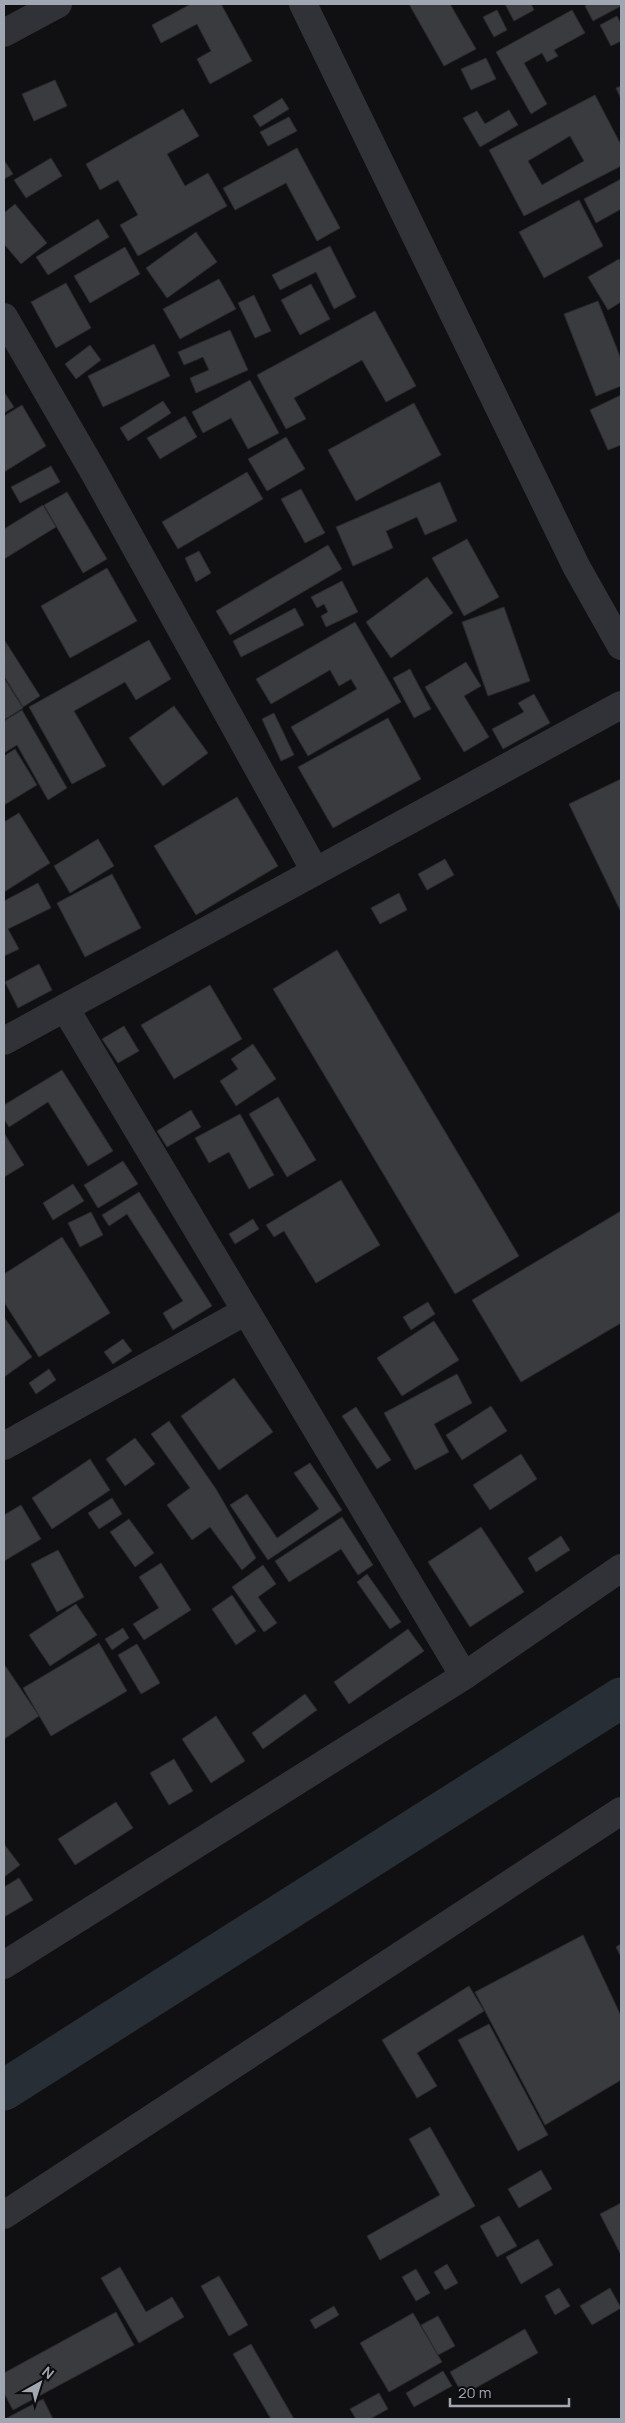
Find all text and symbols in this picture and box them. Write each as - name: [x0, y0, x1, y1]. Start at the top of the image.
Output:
- north arrow: [15, 2358, 65, 2408]
- text: N: [39, 2362, 58, 2383]
- scale bar: [450, 2376, 569, 2408]
- text: 20 m: [458, 2382, 491, 2403]

